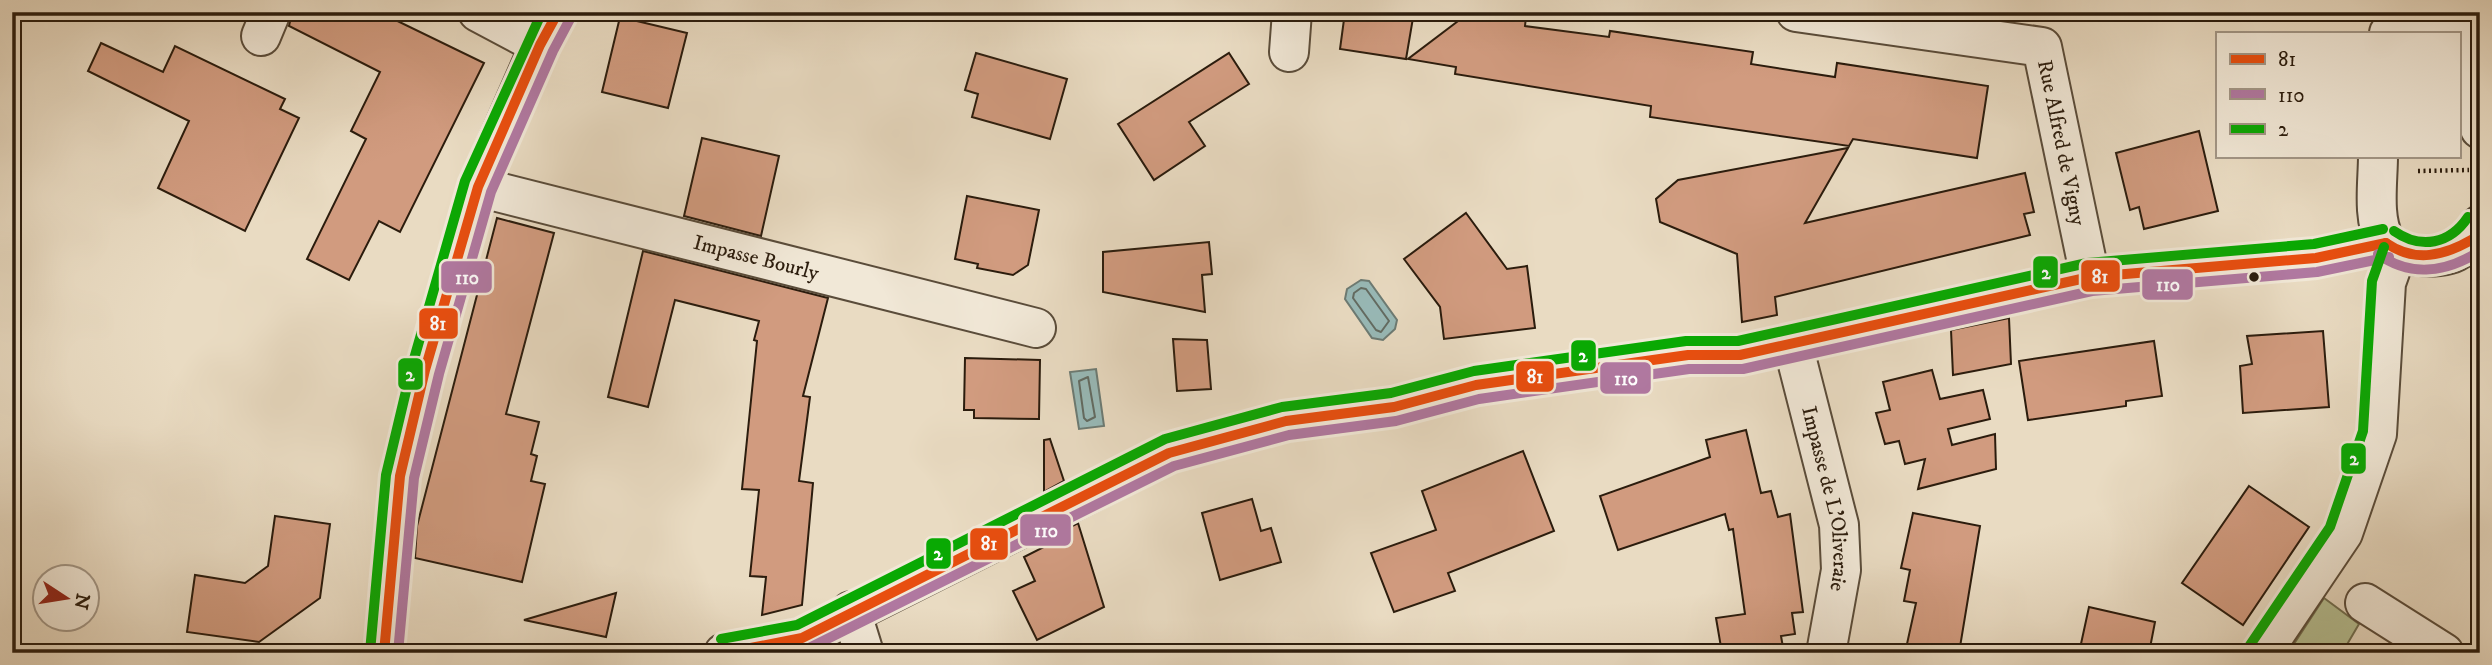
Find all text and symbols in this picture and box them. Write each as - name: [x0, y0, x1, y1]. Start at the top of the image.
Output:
- legend: [2216, 32, 2460, 158]
- text: 81: [2278, 47, 2296, 73]
- street label: Rue Alfred de Vigny: [2031, 58, 2091, 229]
- text: 110: [2278, 83, 2305, 109]
- text: 2: [2278, 117, 2289, 143]
- street label: Impasse Bourly: [691, 230, 823, 287]
- line badge: 2: [2032, 255, 2059, 289]
- line badge: 81: [2080, 259, 2121, 293]
- line badge: 110: [440, 260, 493, 294]
- text: 2: [2041, 262, 2051, 285]
- text: 81: [2092, 266, 2108, 289]
- text: 110: [455, 267, 479, 290]
- line badge: 110: [2141, 268, 2194, 301]
- unlabelled marker: [2247, 270, 2261, 284]
- text: 110: [2156, 274, 2180, 297]
- line badge: 81: [418, 307, 459, 340]
- text: 81: [430, 313, 446, 336]
- line badge: 2: [1570, 339, 1597, 372]
- text: 2: [1578, 345, 1588, 368]
- line badge: 2: [397, 357, 424, 391]
- line badge: 81: [1515, 360, 1555, 393]
- line badge: 110: [1599, 361, 1652, 395]
- text: 2: [405, 364, 415, 387]
- text: 81: [1527, 366, 1543, 389]
- text: 110: [1614, 368, 1638, 391]
- street label: Impasse de L'Oliveraie: [1795, 404, 1853, 594]
- line badge: 2: [2340, 442, 2367, 475]
- text: 2: [2349, 448, 2359, 471]
- line badge: 110: [1019, 513, 1072, 547]
- text: 110: [1034, 520, 1058, 543]
- line badge: 81: [969, 527, 1009, 561]
- text: 81: [981, 533, 997, 556]
- line badge: 2: [925, 537, 952, 570]
- text: 2: [933, 543, 943, 566]
- north arrow: [32, 564, 102, 634]
- text: N: [68, 591, 94, 612]

